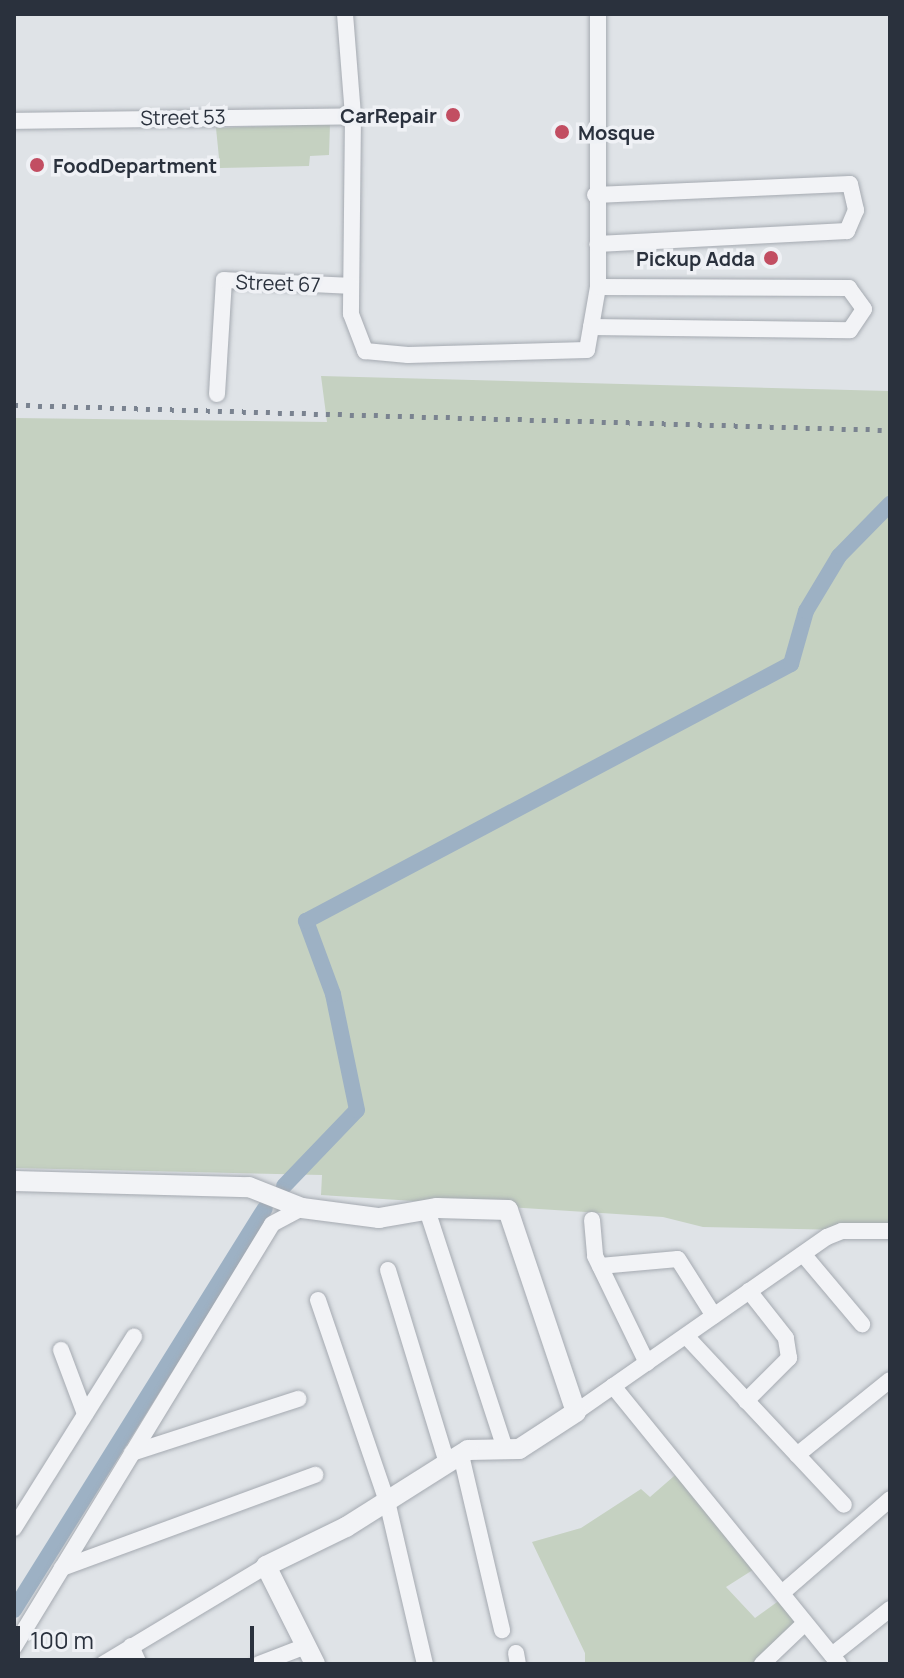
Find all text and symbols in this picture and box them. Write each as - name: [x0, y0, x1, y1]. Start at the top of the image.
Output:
- place label: CarRepair: [340, 103, 437, 127]
- street label: Street 53: [140, 104, 226, 130]
- marker: CarRepair: [444, 106, 462, 124]
- place label: Mosque: [578, 120, 655, 144]
- marker: Mosque: [553, 123, 571, 141]
- place label: FoodDepartment: [53, 153, 217, 177]
- marker: FoodDepartment: [28, 156, 46, 174]
- place label: Pickup Adda: [636, 246, 755, 270]
- marker: Pickup Adda: [762, 249, 780, 267]
- street label: Street 67: [235, 270, 321, 296]
- scale bar: [20, 1610, 258, 1660]
- text: 100 m: [30, 1623, 94, 1656]

